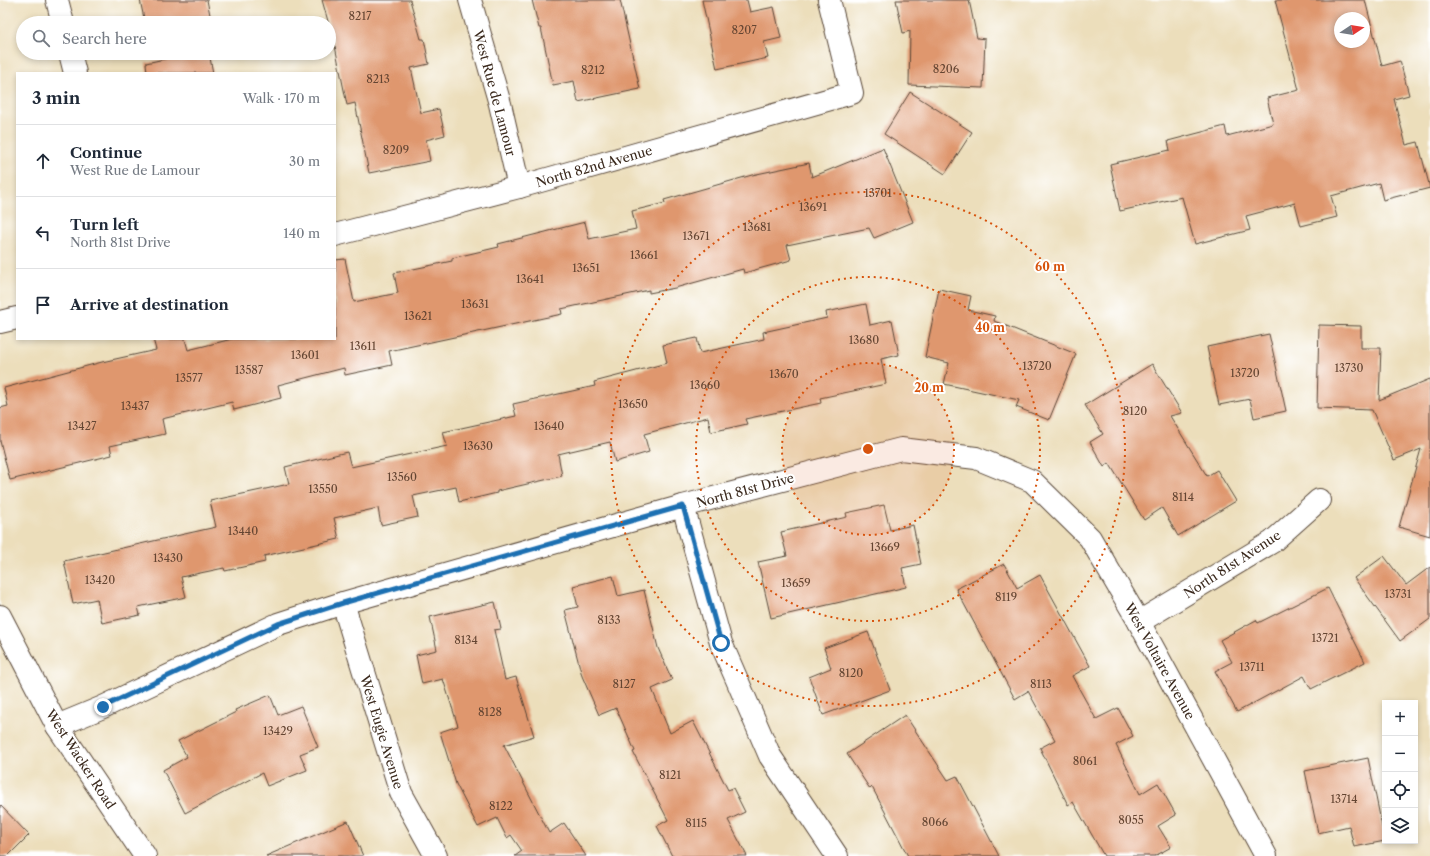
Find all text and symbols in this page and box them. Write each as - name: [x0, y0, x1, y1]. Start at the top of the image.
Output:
- house number: 8217: [349, 9, 372, 23]
- north arrow: [1334, 12, 1370, 48]
- search box: [16, 16, 336, 60]
- house number: 8207: [731, 23, 757, 37]
- icon: search: [30, 27, 52, 49]
- street label: West Rue de Lamour: [470, 27, 520, 158]
- text: Search here: [62, 29, 147, 48]
- house number: 8206: [933, 62, 960, 76]
- house number: 8212: [581, 63, 605, 77]
- house number: 8213: [366, 72, 390, 86]
- text: 3 min: [32, 88, 81, 108]
- text: Walk · 170 m: [243, 90, 320, 106]
- street label: North 82nd Avenue: [534, 142, 654, 190]
- text: Continue: [70, 143, 142, 162]
- house number: 8209: [383, 143, 409, 157]
- icon: ahead: [32, 150, 54, 172]
- text: 30 m: [289, 153, 320, 169]
- text: West Rue de Lamour: [70, 162, 200, 178]
- house number: 13701: [864, 186, 892, 200]
- house number: 13691: [799, 200, 827, 214]
- text: Turn left: [70, 215, 139, 234]
- house number: 13681: [743, 220, 772, 234]
- icon: left: [32, 222, 54, 244]
- text: 140 m: [283, 225, 320, 241]
- house number: 13671: [682, 229, 710, 243]
- text: North 81st Drive: [70, 234, 171, 250]
- house number: 13661: [630, 248, 658, 262]
- text: 60 m: [1035, 259, 1065, 274]
- house number: 13651: [572, 261, 600, 275]
- house number: 13641: [516, 272, 544, 286]
- icon: arrive: [32, 294, 54, 316]
- text: Arrive at destination: [70, 295, 229, 314]
- house number: 13631: [461, 297, 489, 311]
- house number: 13621: [404, 309, 432, 323]
- text: 40 m: [975, 320, 1005, 335]
- house number: 13680: [849, 333, 879, 347]
- house number: 13611: [350, 339, 377, 353]
- house number: 13601: [291, 348, 320, 362]
- house number: 13720: [1022, 359, 1052, 373]
- house number: 13730: [1334, 361, 1364, 375]
- house number: 13587: [235, 363, 264, 377]
- house number: 13720: [1230, 366, 1260, 380]
- house number: 13670: [769, 367, 799, 381]
- house number: 13577: [175, 371, 203, 385]
- house number: 13660: [690, 378, 720, 392]
- text: 20 m: [914, 380, 944, 395]
- house number: 13650: [618, 397, 648, 411]
- house number: 13437: [121, 399, 150, 413]
- house number: 8120: [1123, 404, 1147, 418]
- house number: 13427: [68, 419, 97, 433]
- house number: 13640: [534, 419, 564, 433]
- house number: 13630: [463, 439, 493, 453]
- centre of rings: [861, 442, 875, 456]
- street label: North 81st Drive: [694, 469, 796, 511]
- house number: 13560: [387, 470, 417, 484]
- house number: 13550: [308, 482, 338, 496]
- house number: 8114: [1172, 490, 1194, 504]
- house number: 13440: [228, 524, 258, 538]
- street label: North 81st Avenue: [1180, 527, 1284, 601]
- house number: 13669: [870, 540, 900, 554]
- house number: 13430: [153, 551, 183, 565]
- house number: 13420: [85, 573, 115, 587]
- house number: 13659: [781, 576, 811, 590]
- house number: 13731: [1385, 587, 1412, 601]
- house number: 8119: [995, 590, 1017, 604]
- street label: West Voltaire Avenue: [1121, 599, 1199, 722]
- house number: 8133: [597, 613, 621, 627]
- house number: 13721: [1311, 631, 1339, 645]
- house number: 8134: [454, 633, 478, 647]
- route start: [712, 634, 730, 652]
- house number: 13711: [1239, 660, 1265, 674]
- house number: 8120: [839, 666, 863, 680]
- street label: West Eugie Avenue: [357, 672, 407, 791]
- house number: 8127: [613, 677, 636, 691]
- house number: 8113: [1030, 677, 1052, 691]
- route end: [94, 698, 112, 716]
- map controls: [1382, 700, 1418, 844]
- button: +: [1382, 700, 1418, 736]
- street label: West Wacker Road: [42, 705, 119, 812]
- house number: 8128: [478, 705, 502, 719]
- house number: 13429: [263, 724, 293, 738]
- button: −: [1382, 736, 1418, 772]
- house number: 8061: [1073, 754, 1098, 768]
- house number: 8121: [659, 768, 681, 782]
- button: locate: [1382, 772, 1418, 808]
- house number: 13714: [1330, 792, 1358, 806]
- house number: 8122: [489, 799, 513, 813]
- button: layers: [1382, 808, 1418, 844]
- house number: 8055: [1118, 813, 1144, 827]
- house number: 8066: [922, 815, 949, 829]
- house number: 8115: [685, 816, 707, 830]

